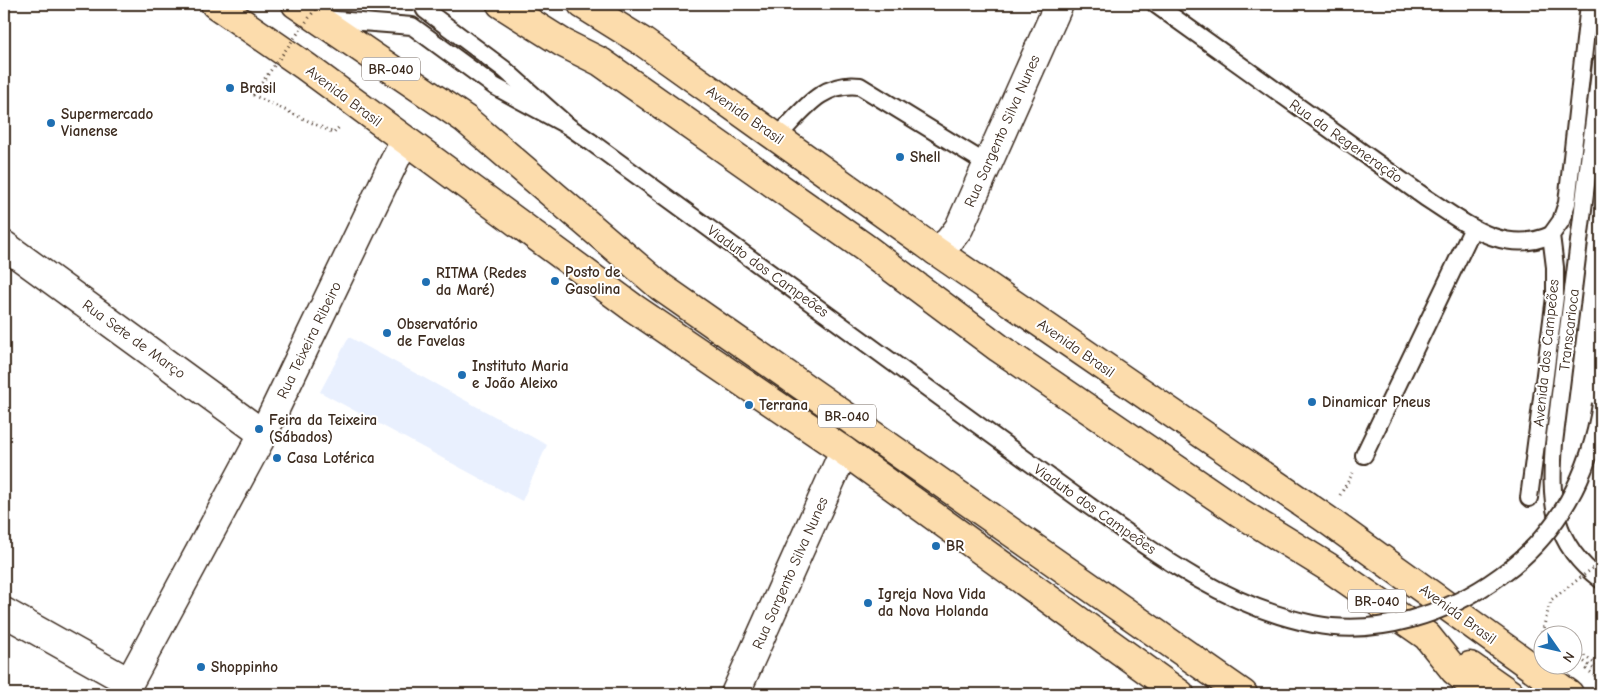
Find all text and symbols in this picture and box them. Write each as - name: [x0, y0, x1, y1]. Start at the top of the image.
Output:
- street label: Rua Sargento Silva Nunes: [960, 52, 1044, 210]
- road number: BR-040: [362, 58, 420, 80]
- street label: Avenida Brasil: [303, 62, 385, 130]
- place label: Brasil: [240, 79, 276, 97]
- marker: Brasil: [224, 82, 236, 94]
- street label: Avenida Brasil: [703, 82, 787, 148]
- street label: Rua da Regeneração: [1286, 95, 1406, 187]
- place label: Supermercado Vianense: [61, 105, 154, 140]
- marker: Supermercado Vianense: [45, 117, 57, 129]
- place label: Shell: [910, 148, 941, 166]
- marker: Shell: [894, 151, 906, 163]
- street label: Viaduto dos Campeões: [704, 221, 832, 321]
- place label: Posto de Gasolina: [565, 263, 620, 298]
- place label: RITMA (Redes da Maré): [436, 264, 526, 299]
- marker: Posto de Gasolina: [549, 275, 561, 287]
- marker: RITMA (Redes da Maré): [420, 276, 432, 288]
- street label: Rua Teixeira Ribeiro: [273, 278, 345, 401]
- street label: Avenida dos Campeões: [1529, 278, 1563, 428]
- street label: Transcarioca: [1555, 288, 1583, 372]
- street label: Rua Sete de Março: [79, 296, 189, 382]
- place label: Observatório de Favelas: [397, 315, 478, 350]
- street label: Avenida Brasil: [1034, 315, 1118, 381]
- marker: Observatório de Favelas: [381, 327, 393, 339]
- place label: Instituto Maria e João Aleixo: [472, 357, 569, 392]
- marker: Instituto Maria e João Aleixo: [456, 369, 468, 381]
- place label: Dinamicar Pneus: [1322, 393, 1430, 411]
- place label: Terrana: [759, 396, 808, 414]
- marker: Dinamicar Pneus: [1306, 396, 1318, 408]
- marker: Terrana: [743, 399, 755, 411]
- road number: BR-040: [818, 404, 876, 428]
- place label: Feira da Teixeira (Sábados): [269, 411, 377, 446]
- marker: Feira da Teixeira (Sábados): [253, 423, 265, 435]
- place label: Casa Lotérica: [287, 449, 375, 467]
- marker: Casa Lotérica: [271, 452, 283, 464]
- street label: Viaduto dos Campeões: [1030, 460, 1160, 558]
- street label: Rua Sargento Silva Nunes: [748, 494, 832, 652]
- place label: BR: [946, 537, 964, 555]
- marker: BR: [930, 540, 942, 552]
- street label: Avenida Brasil: [1416, 580, 1500, 648]
- place label: Igreja Nova Vida da Nova Holanda: [878, 585, 989, 620]
- road number: BR-040: [1348, 590, 1406, 612]
- marker: Igreja Nova Vida da Nova Holanda: [862, 597, 874, 609]
- north arrow: [1532, 626, 1582, 676]
- text: N: [1559, 648, 1578, 666]
- place label: Shoppinho: [211, 658, 278, 676]
- marker: Shoppinho: [195, 661, 207, 673]

